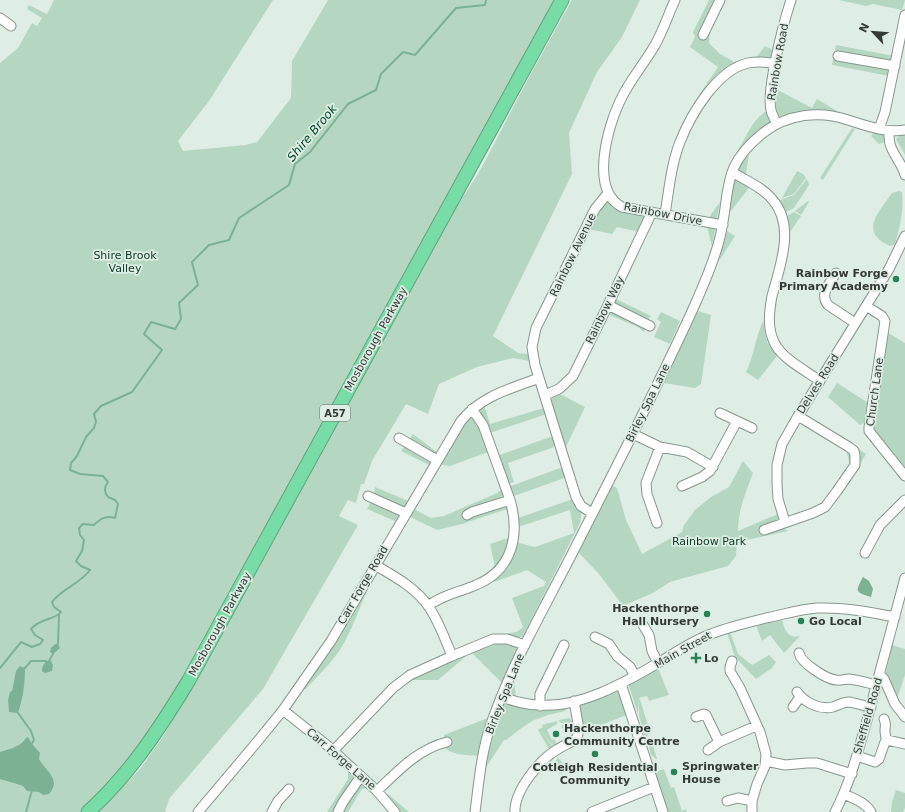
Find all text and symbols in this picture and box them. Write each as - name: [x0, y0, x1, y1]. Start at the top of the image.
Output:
- north arrow: [853, 12, 893, 52]
- text: N: [857, 21, 872, 35]
- street label: Rainbow Road: [765, 22, 791, 102]
- water label: Shire Brook: [284, 101, 340, 164]
- street label: Rainbow Drive: [623, 200, 704, 228]
- street label: Rainbow Avenue: [547, 211, 599, 299]
- park label: Shire Brook Valley: [93, 249, 157, 275]
- place label: Rainbow Forge Primary Academy: [779, 267, 888, 293]
- street label: Rainbow Way: [583, 274, 627, 346]
- marker: Rainbow Forge Primary Academy: [891, 274, 901, 284]
- street label: Mosborough Parkway: [342, 284, 410, 393]
- street label: Delves Road: [794, 352, 842, 416]
- street label: Church Lane: [864, 357, 886, 427]
- street label: Birley Spa Lane: [623, 361, 673, 444]
- road number: A57: [320, 405, 350, 421]
- park label: Rainbow Park: [672, 535, 747, 548]
- street label: Carr Forge Road: [335, 543, 391, 627]
- street label: Mosborough Parkway: [186, 569, 254, 678]
- place label: Hackenthorpe Hall Nursery: [612, 602, 699, 628]
- marker: Hackenthorpe Hall Nursery: [702, 609, 712, 619]
- place label: Go Local: [809, 615, 862, 628]
- marker: Go Local: [796, 616, 806, 626]
- street label: Main Street: [652, 629, 714, 671]
- street label: Birley Spa Lane: [483, 652, 527, 736]
- place label: Lo: [704, 652, 719, 665]
- marker: Lo: [691, 653, 701, 663]
- street label: Sheffield Road: [851, 676, 885, 756]
- place label: Hackenthorpe Community Centre: [564, 722, 680, 748]
- street label: Carr Forge Lane: [304, 725, 379, 793]
- marker: Hackenthorpe Community Centre: [551, 729, 561, 739]
- marker: Cotleigh Residential Community: [590, 749, 600, 759]
- place label: Springwater House: [682, 760, 759, 786]
- place label: Cotleigh Residential Community: [532, 761, 658, 787]
- marker: Springwater House: [669, 767, 679, 777]

